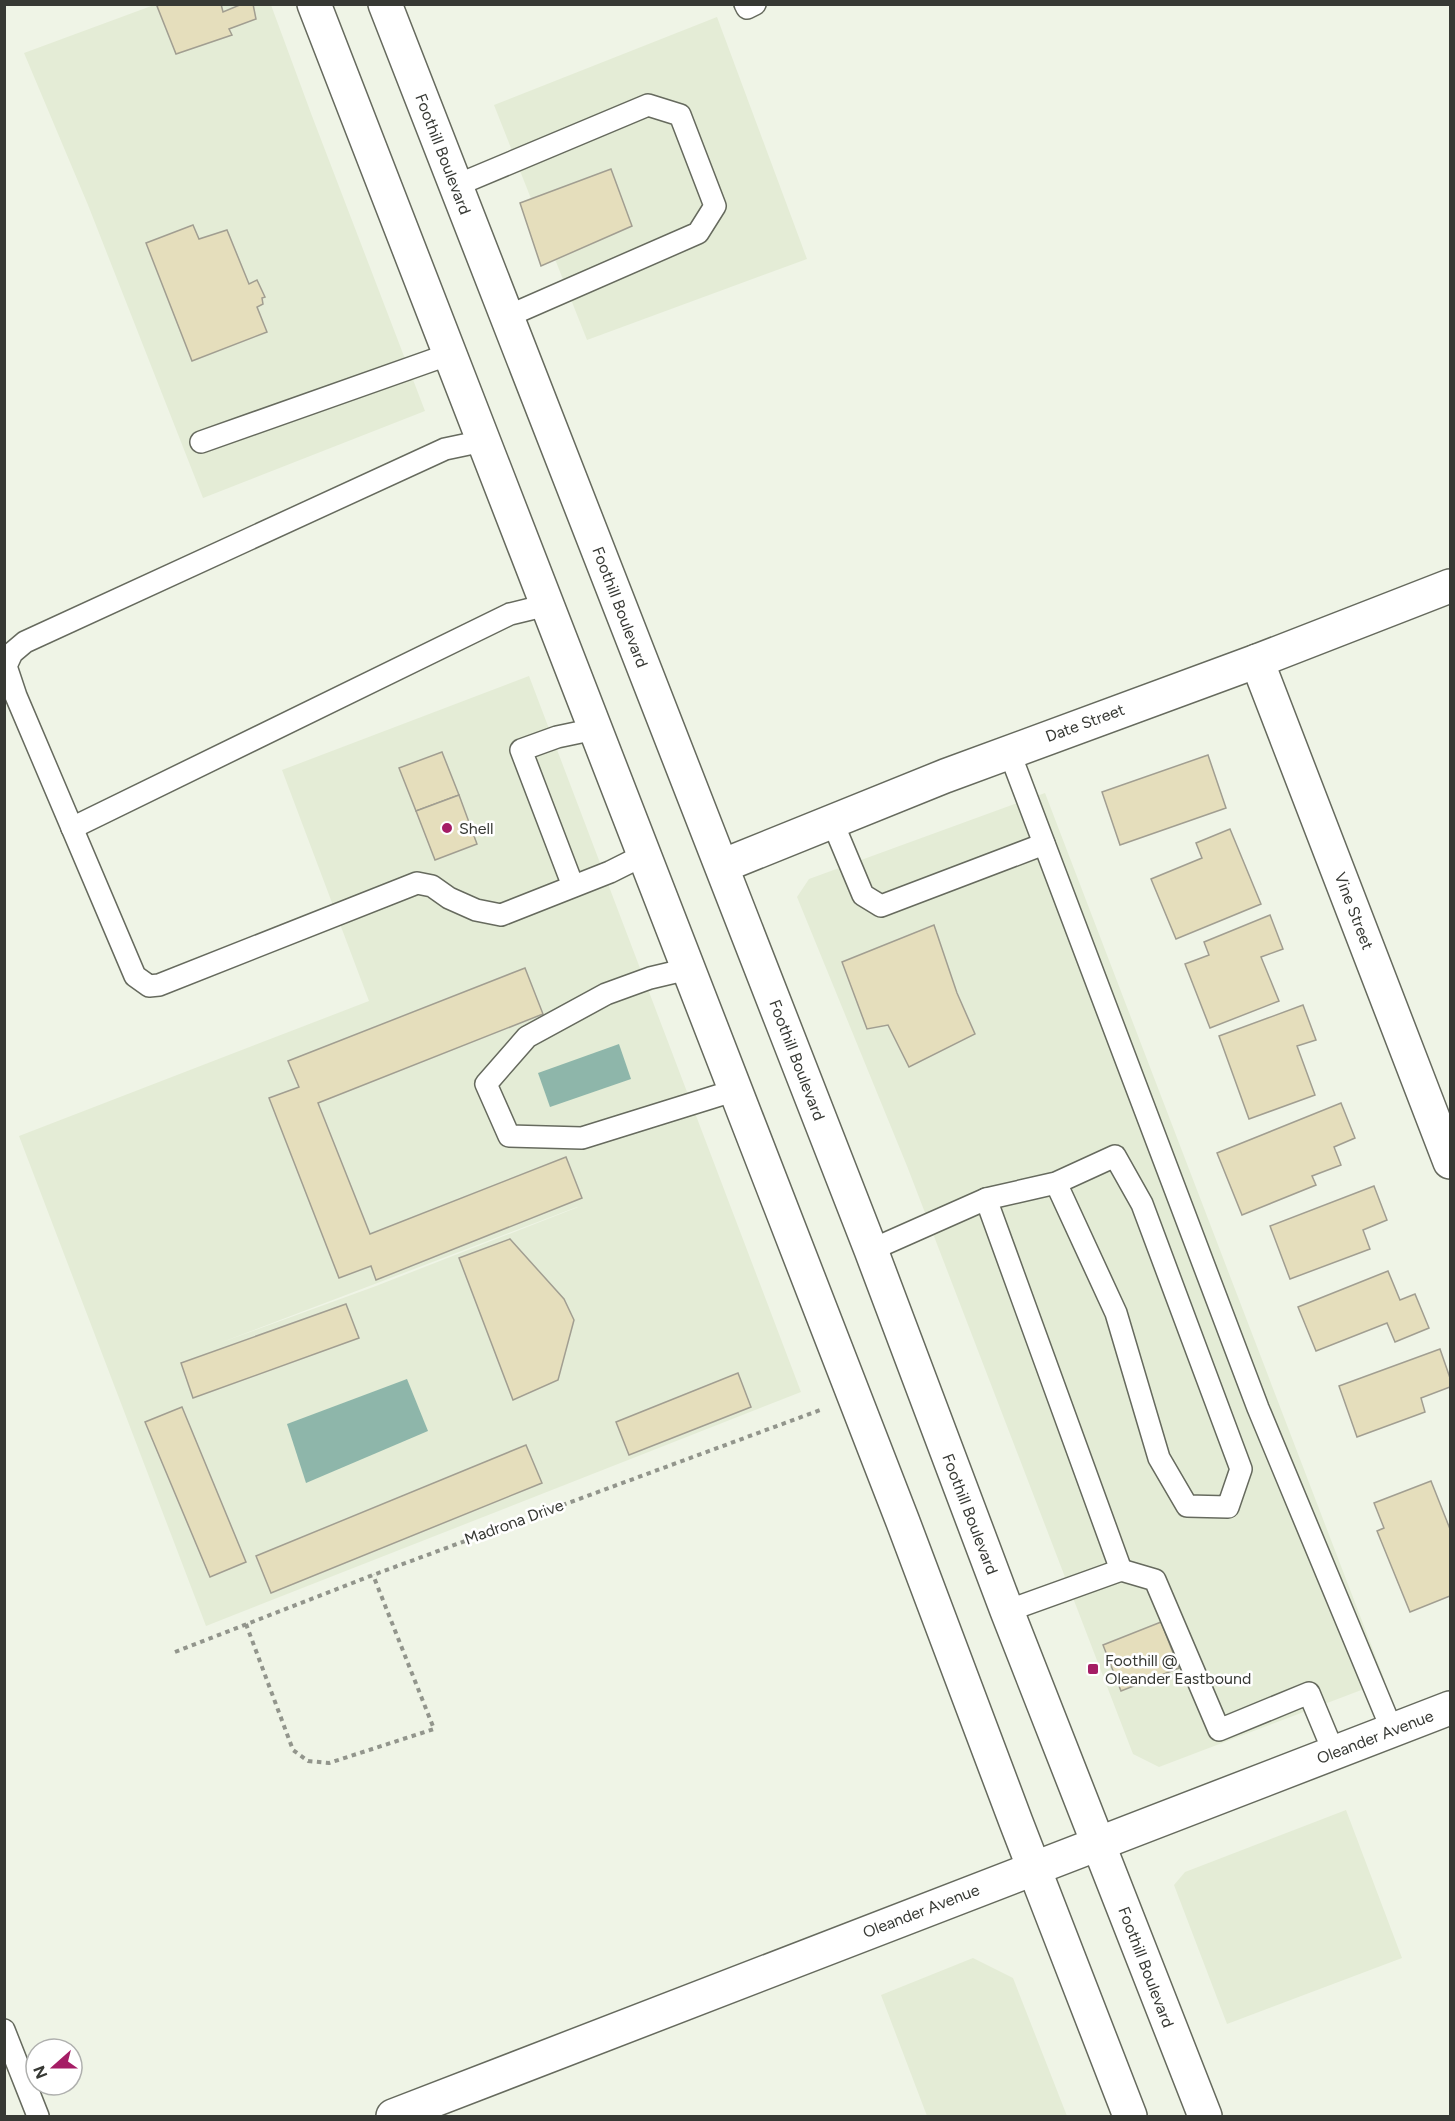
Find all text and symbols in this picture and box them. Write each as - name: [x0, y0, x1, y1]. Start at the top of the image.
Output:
- street label: Foothill Boulevard: [411, 91, 475, 217]
- street label: Foothill Boulevard: [588, 544, 652, 670]
- street label: Date Street: [1043, 700, 1127, 746]
- place label: Shell: [459, 819, 494, 838]
- marker: Shell: [440, 821, 454, 835]
- street label: Vine Street: [1331, 870, 1377, 952]
- street label: Foothill Boulevard: [765, 997, 829, 1123]
- street label: Foothill Boulevard: [938, 1451, 1002, 1577]
- street label: Madrona Drive: [462, 1495, 566, 1549]
- place label: Foothill @ Oleander Eastbound: [1105, 1651, 1251, 1688]
- marker: Foothill @ Oleander Eastbound: [1086, 1662, 1100, 1676]
- street label: Oleander Avenue: [1314, 1706, 1436, 1768]
- street label: Oleander Avenue: [860, 1880, 982, 1942]
- street label: Foothill Boulevard: [1114, 1904, 1178, 2030]
- north arrow: [24, 2037, 84, 2097]
- text: N: [29, 2063, 52, 2081]

